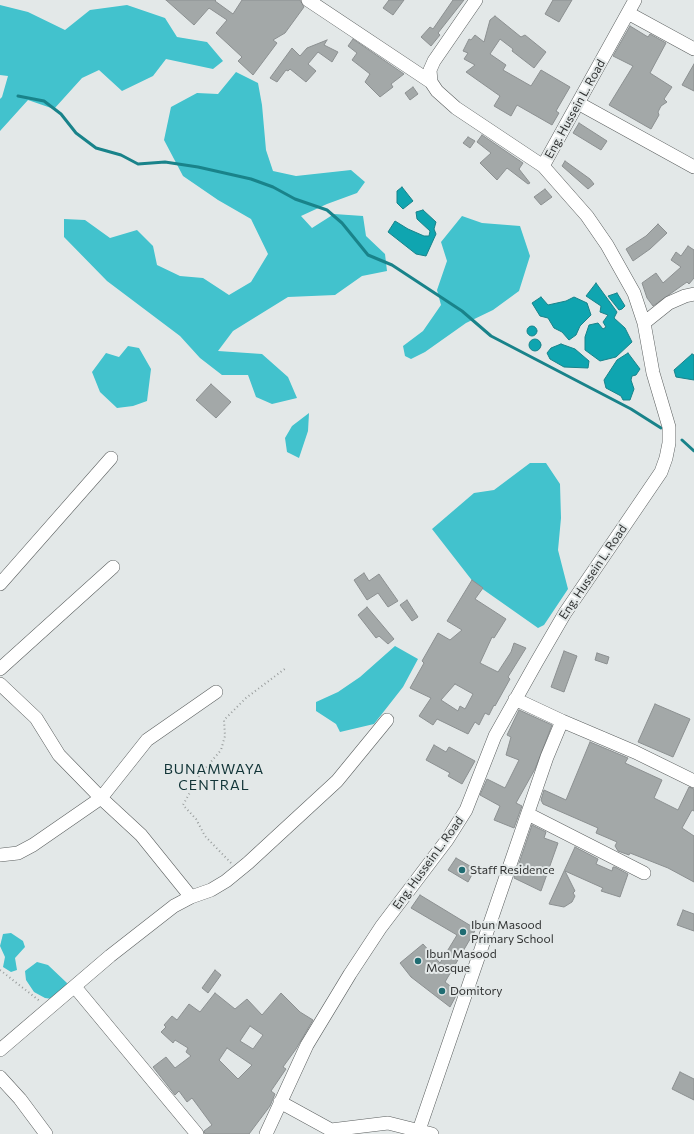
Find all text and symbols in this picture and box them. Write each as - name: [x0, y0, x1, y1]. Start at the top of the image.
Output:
- street label: Eng. Hussein L. Road: [542, 57, 608, 161]
- street label: Eng. Hussein L. Road: [556, 522, 630, 622]
- district label: BUNAMWAYA CENTRAL: [164, 761, 264, 794]
- street label: Eng. Hussein L. Road: [390, 814, 466, 912]
- place label: Staff Residence: [470, 863, 555, 877]
- marker: Staff Residence: [457, 865, 467, 875]
- place label: Ibun Masood Primary School: [471, 918, 554, 946]
- marker: Ibun Masood Primary School: [458, 927, 468, 937]
- place label: Ibun Masood Mosque: [426, 947, 497, 975]
- marker: Ibun Masood Mosque: [413, 956, 423, 966]
- place label: Domitory: [450, 984, 503, 998]
- marker: Domitory: [437, 986, 447, 996]

